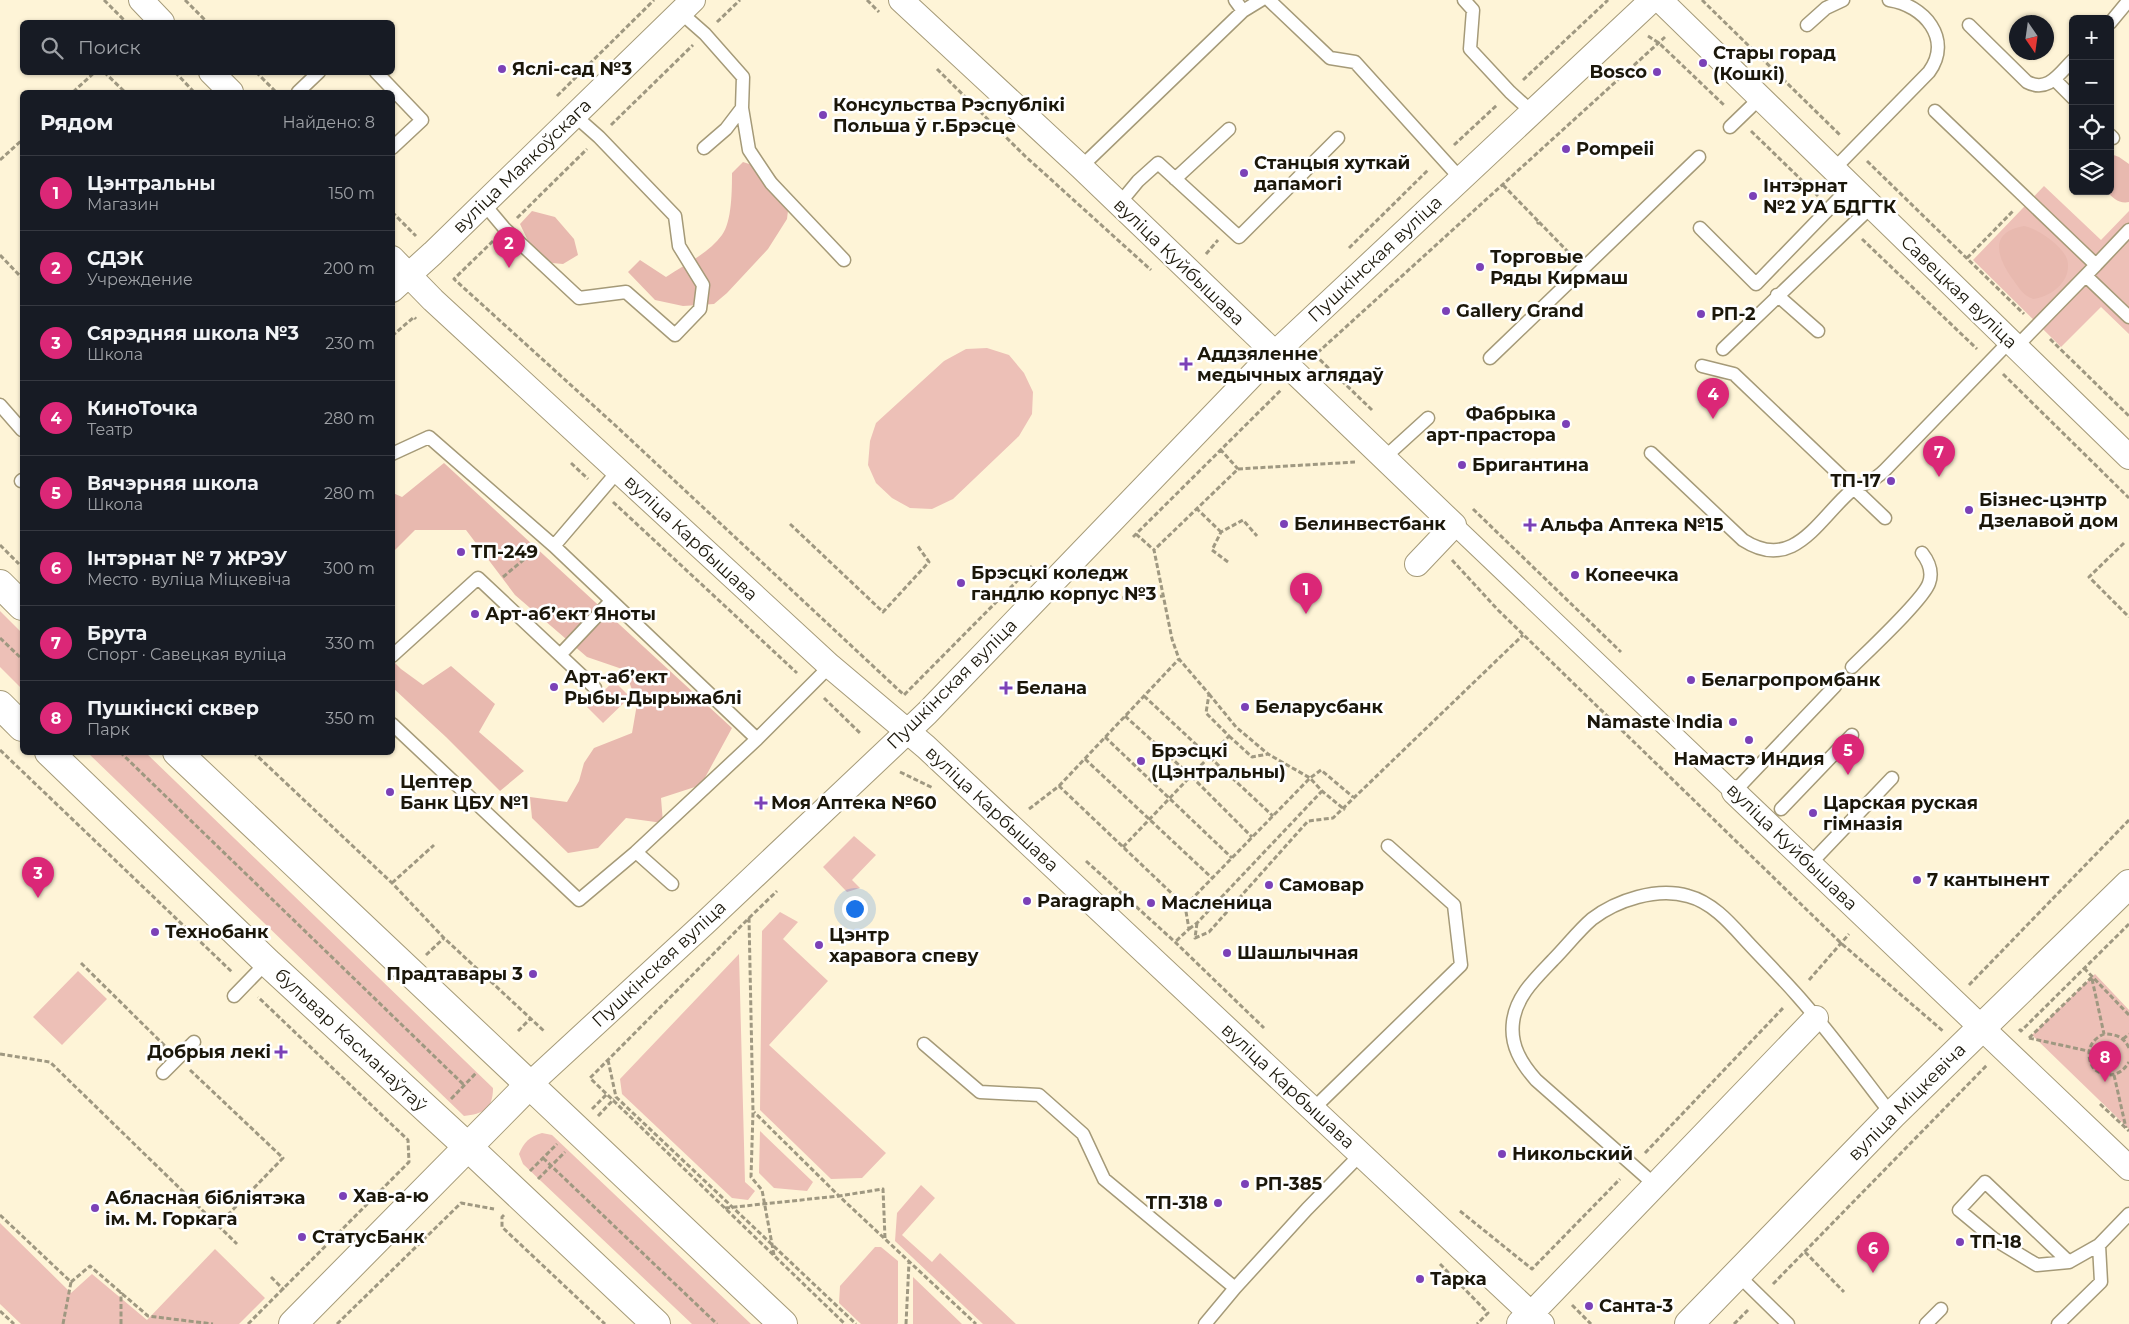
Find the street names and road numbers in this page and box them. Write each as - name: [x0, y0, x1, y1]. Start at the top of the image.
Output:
- street label: вуліца Маякоўскага: [448, 94, 596, 238]
- street label: Пушкінская вуліца: [1303, 191, 1447, 327]
- street label: вуліца Куйбышава: [1109, 194, 1249, 330]
- street label: Савецкая вуліца: [1896, 231, 2022, 353]
- street label: вуліца Карбышава: [620, 471, 762, 605]
- street label: Пушкінская вуліца: [882, 614, 1022, 754]
- street label: вуліца Карбышава: [921, 742, 1063, 876]
- street label: вуліца Куйбышава: [1722, 779, 1862, 915]
- street label: Пушкінская вуліца: [587, 896, 731, 1032]
- street label: бульвар Касманаўтаў: [270, 964, 432, 1116]
- street label: вуліца Карбышава: [1217, 1019, 1359, 1153]
- street label: вуліца Міцкевіча: [1844, 1039, 1970, 1165]

